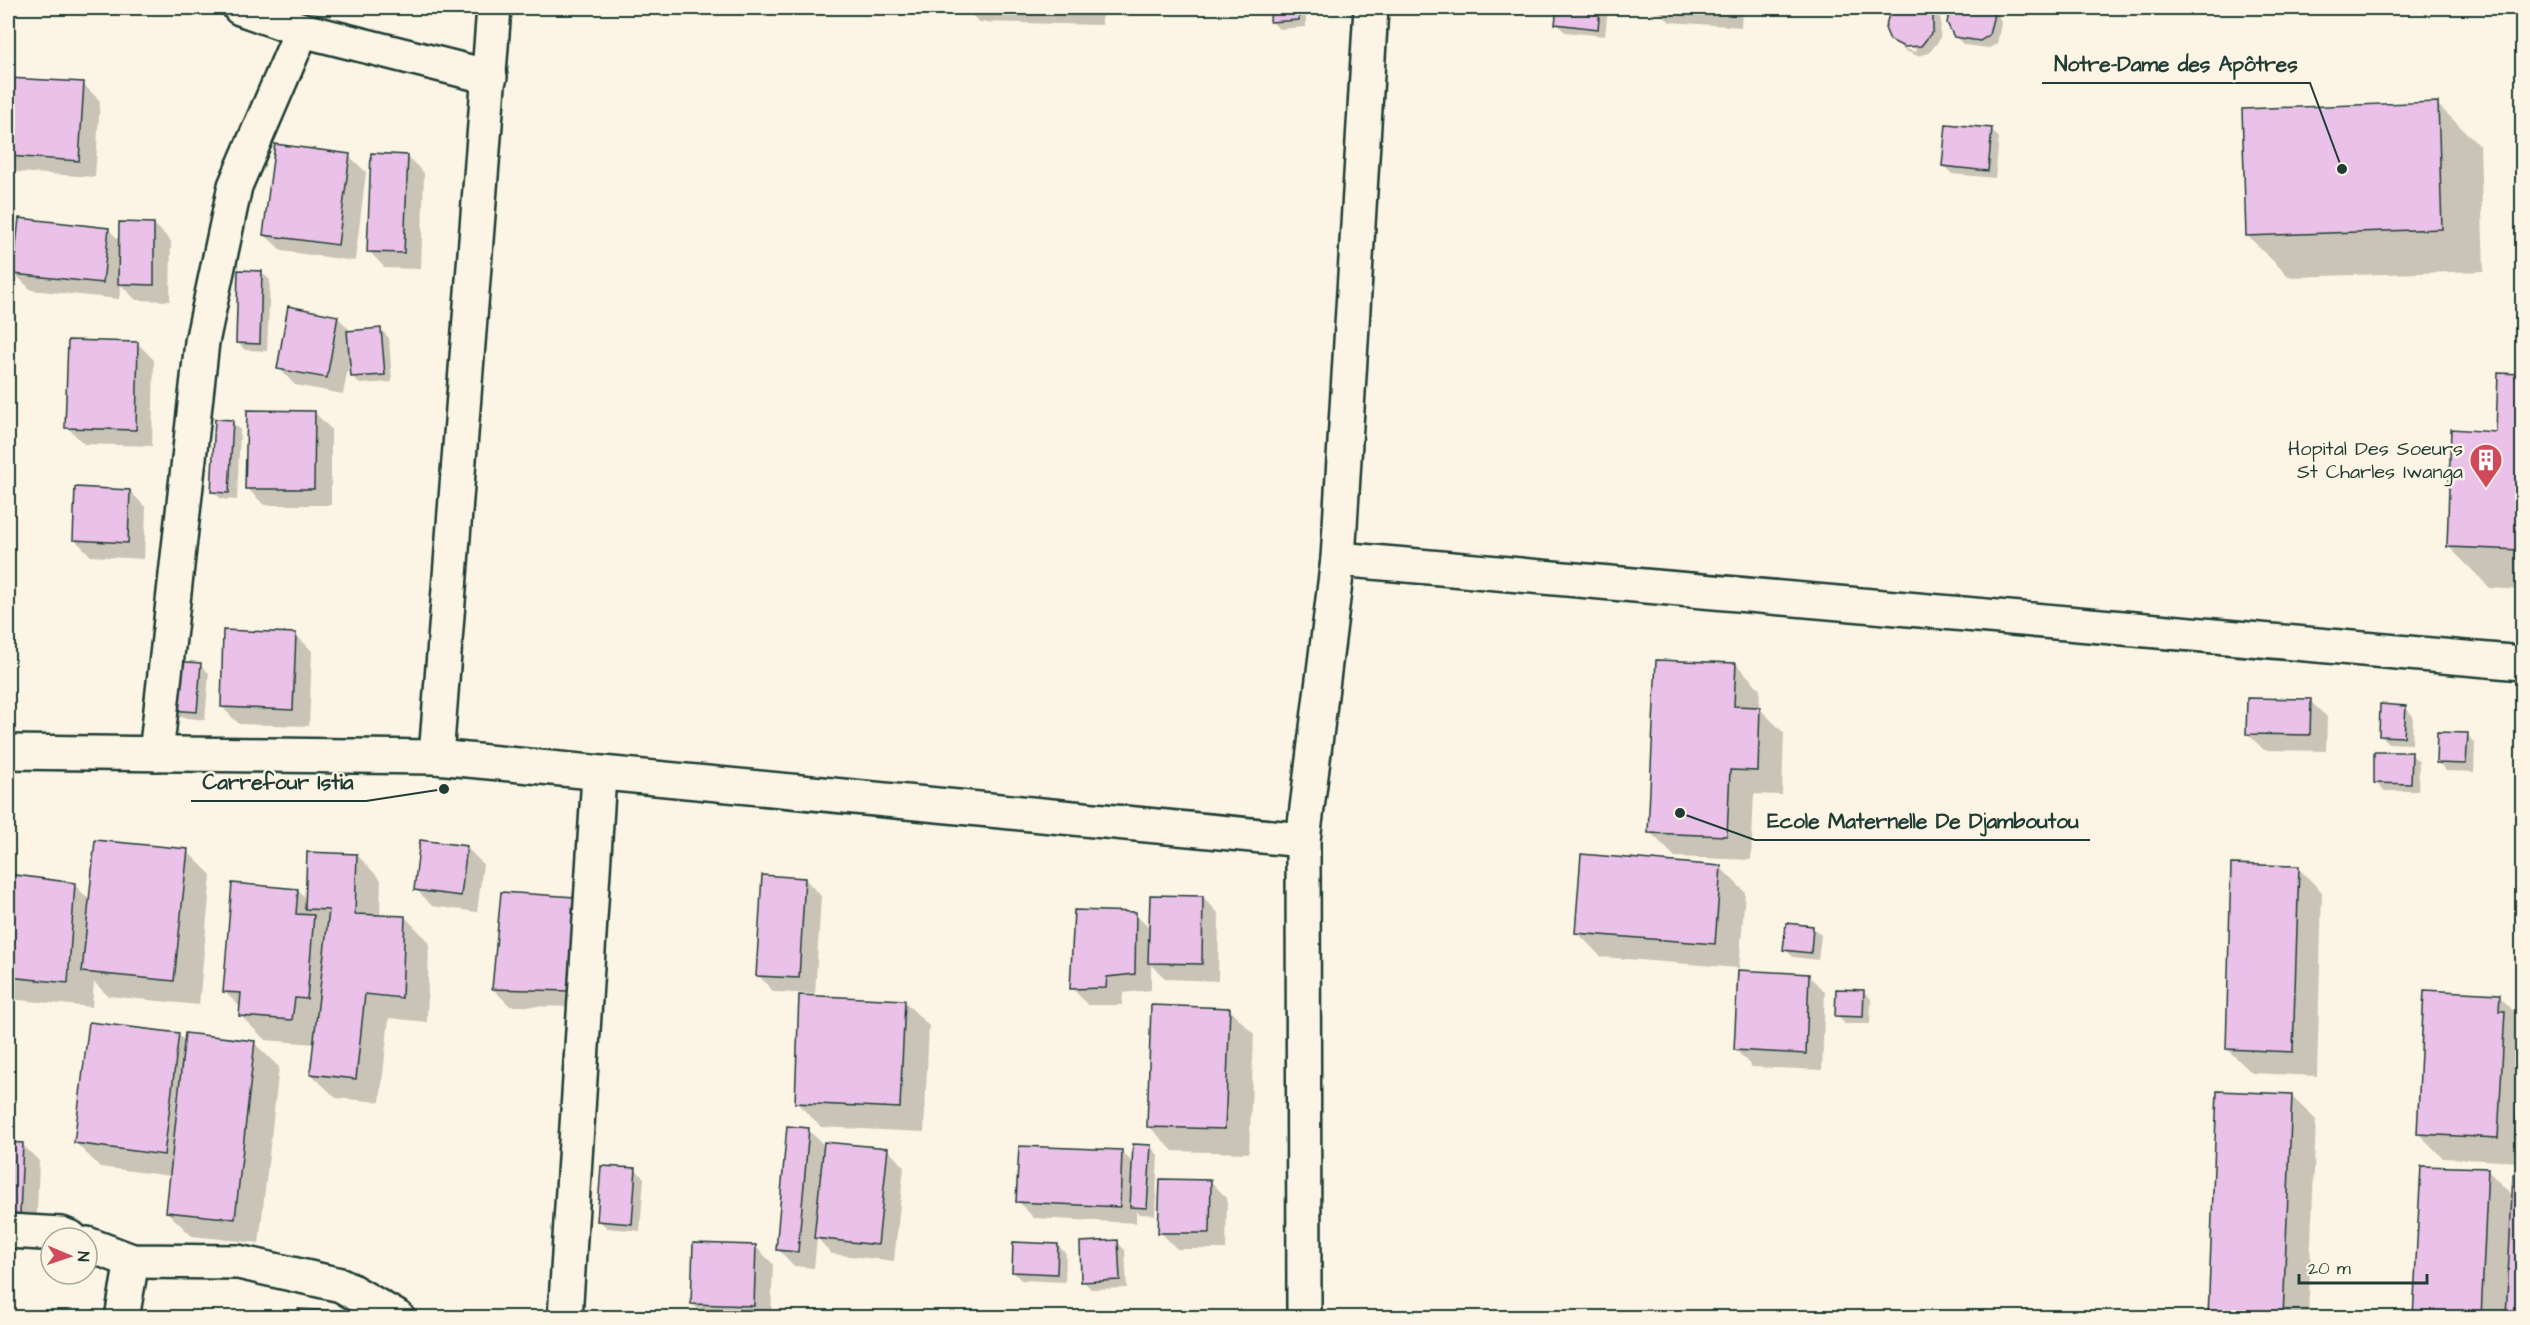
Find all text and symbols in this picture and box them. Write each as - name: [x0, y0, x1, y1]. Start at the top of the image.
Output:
- callout: Notre-Dame des Apôtres: [2042, 44, 2310, 83]
- text: Notre-Dame des Apôtres: [2054, 50, 2298, 80]
- place label: Hopital Des Soeurs St Charles Iwanga: [2288, 435, 2463, 487]
- building icon: Hopital Des Soeurs St Charles Iwanga: [2468, 442, 2504, 489]
- callout: Carrefour Istia: [191, 762, 366, 801]
- text: Carrefour Istia: [202, 768, 354, 797]
- callout: Ecole Maternelle De Djamboutou: [1755, 801, 2090, 840]
- text: Ecole Maternelle De Djamboutou: [1767, 807, 2079, 837]
- north arrow: [39, 1226, 99, 1286]
- scale bar: [2299, 1247, 2426, 1285]
- text: N: [72, 1251, 94, 1262]
- text: 20 m: [2308, 1256, 2351, 1281]

